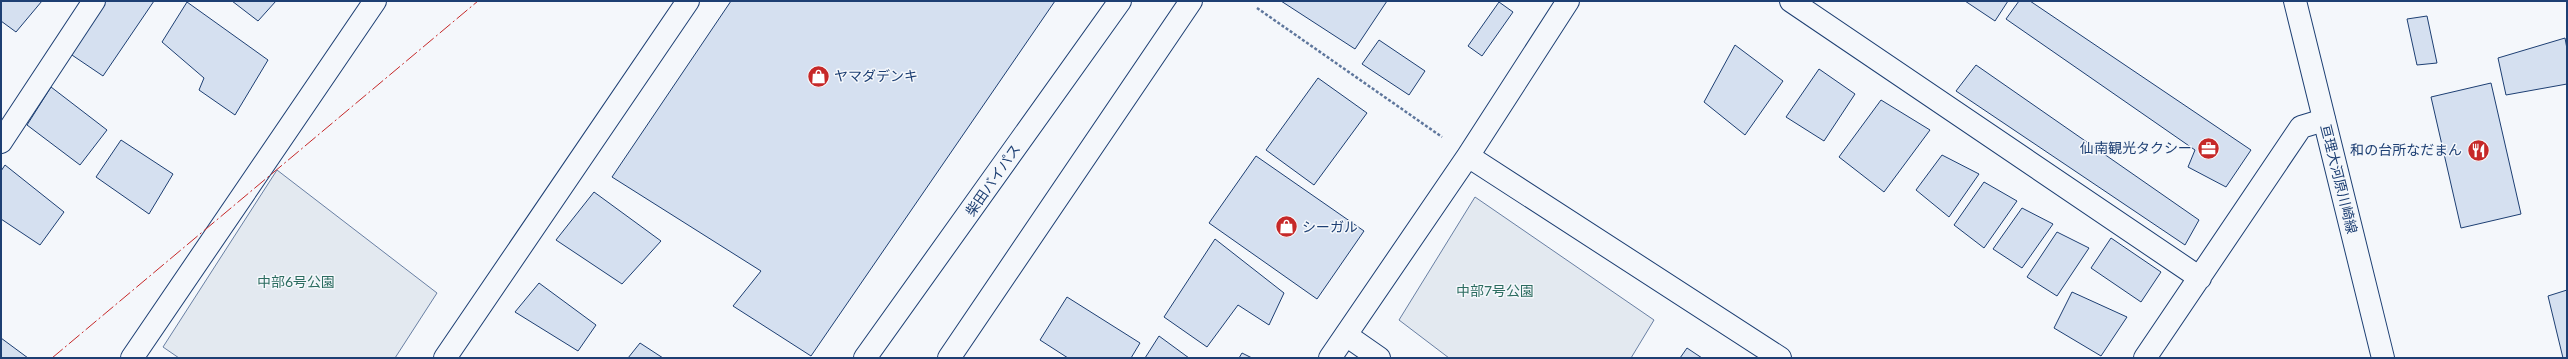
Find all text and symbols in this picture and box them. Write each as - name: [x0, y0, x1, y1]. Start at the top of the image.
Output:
- shop icon: ヤマダデンキ: [805, 63, 831, 89]
- place label: ヤマダデンキ: [834, 67, 918, 84]
- street label: 亘理大河原川崎線: [2318, 122, 2361, 235]
- office icon: 仙南観光タクシー: [2195, 135, 2221, 161]
- restaurant icon: 和の台所なだまん: [2465, 137, 2491, 163]
- place label: 仙南観光タクシー: [2080, 139, 2192, 156]
- street label: 柴田バイパス: [962, 141, 1024, 219]
- place label: 和の台所なだまん: [2350, 141, 2462, 158]
- shop icon: シーガル: [1274, 214, 1300, 240]
- place label: シーガル: [1302, 218, 1358, 235]
- park label: 中部6号公園: [257, 273, 335, 290]
- park label: 中部7号公園: [1456, 282, 1534, 299]

